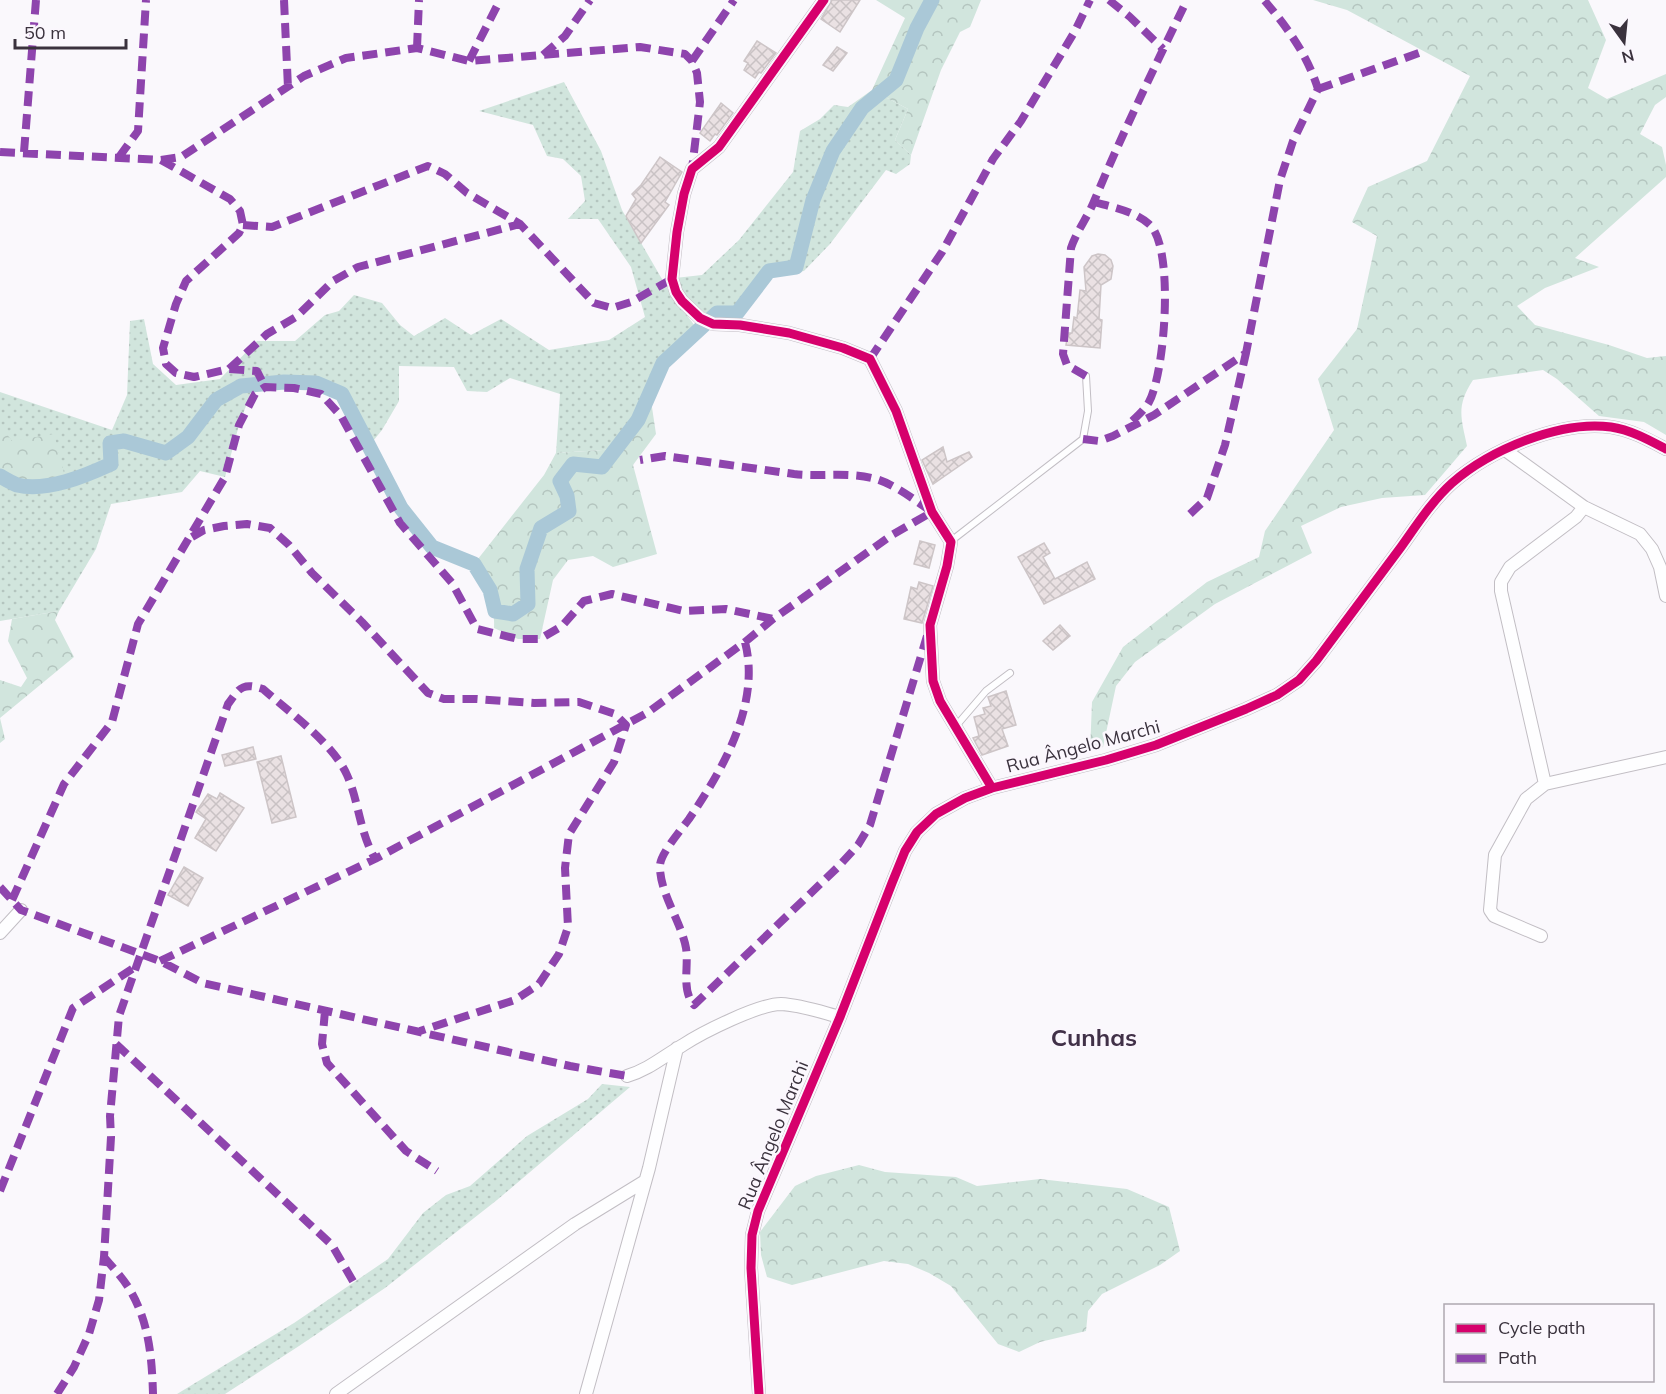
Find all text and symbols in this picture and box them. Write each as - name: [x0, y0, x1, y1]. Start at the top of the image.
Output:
- scale bar: [15, 12, 126, 50]
- north arrow: [1594, 12, 1654, 72]
- text: 50 m: [24, 21, 66, 44]
- text: N: [1619, 45, 1636, 68]
- street label: Rua Ângelo Marchi: [1004, 714, 1162, 778]
- district label: Cunhas: [1051, 1022, 1137, 1052]
- street label: Rua Ângelo Marchi: [733, 1057, 813, 1213]
- legend: [1444, 1304, 1654, 1382]
- text: Cycle path: [1498, 1316, 1585, 1339]
- text: Path: [1498, 1346, 1537, 1369]

